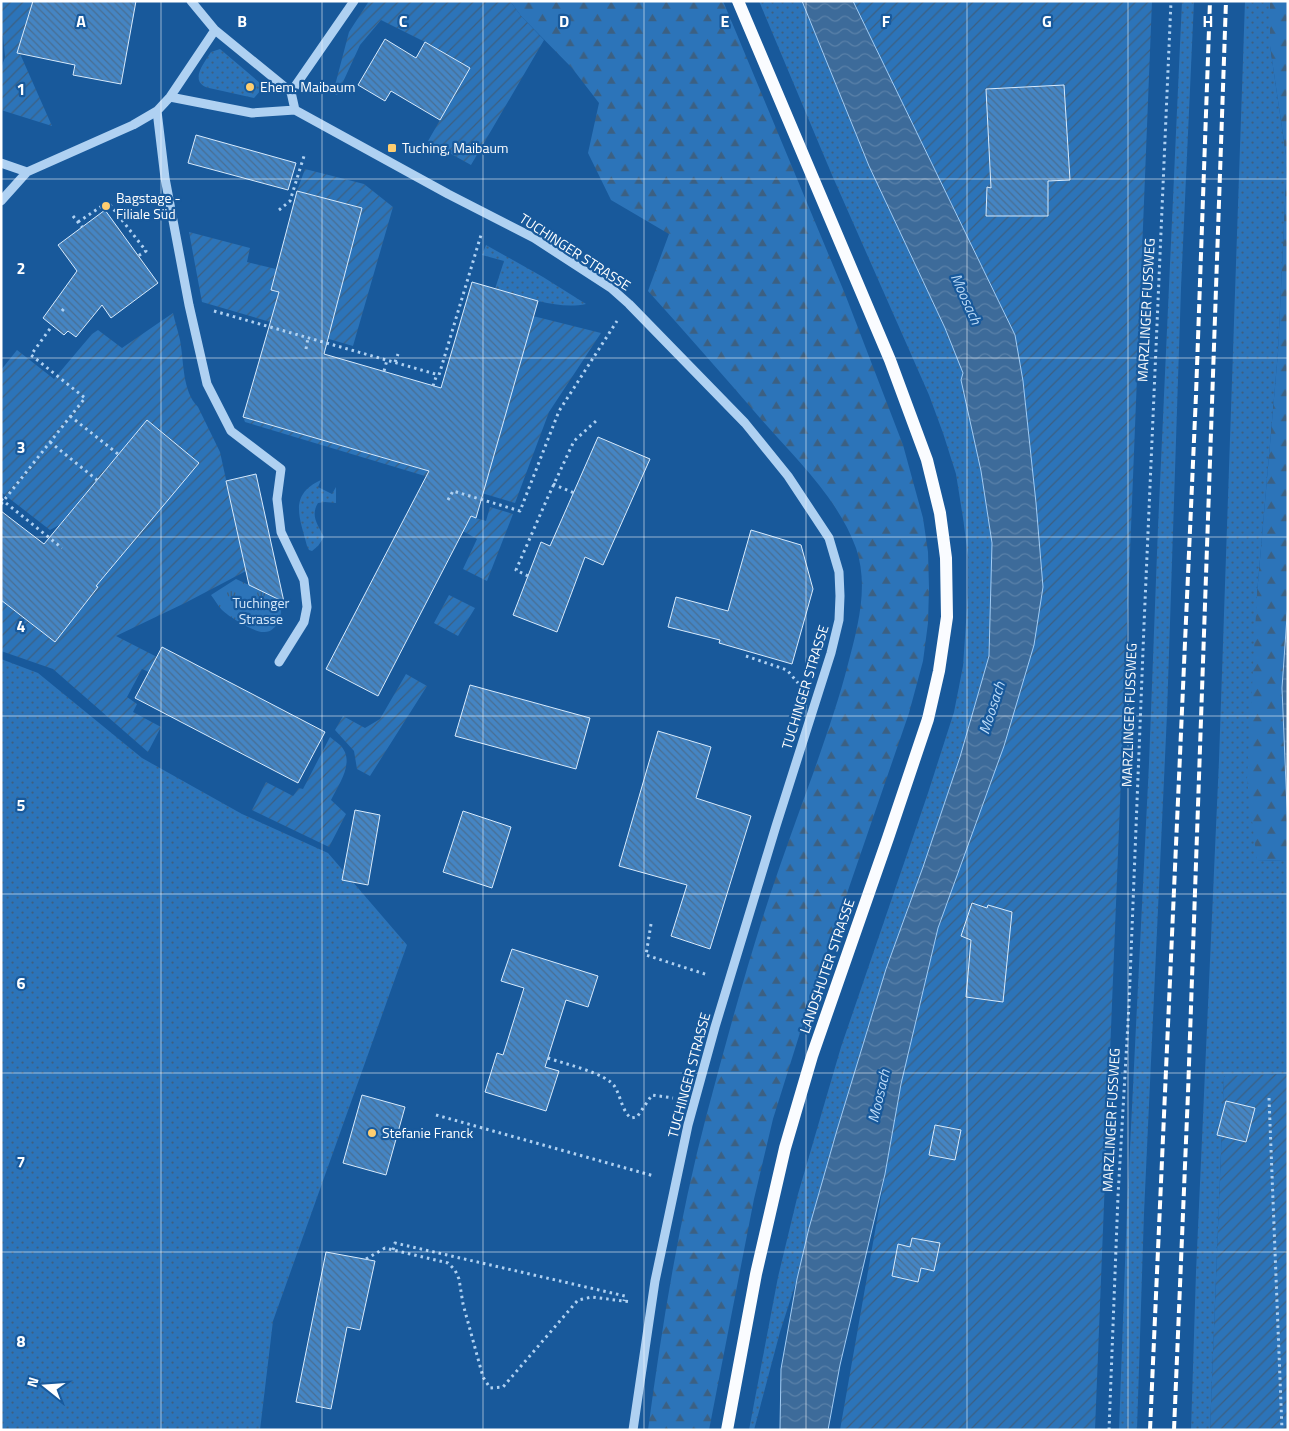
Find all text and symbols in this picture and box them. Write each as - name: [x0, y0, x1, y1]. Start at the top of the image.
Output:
- text: A: [76, 9, 86, 33]
- text: B: [237, 9, 247, 33]
- text: C: [399, 9, 408, 33]
- text: D: [559, 9, 569, 33]
- text: E: [721, 9, 730, 33]
- text: F: [882, 9, 891, 33]
- text: G: [1042, 9, 1052, 33]
- text: H: [1203, 9, 1213, 33]
- place label: Ehem. Maibaum: [260, 76, 356, 97]
- text: 1: [17, 77, 25, 101]
- marker: Ehem. Maibaum: [244, 81, 256, 93]
- place label: Tuching, Maibaum: [402, 137, 509, 158]
- marker: Tuching, Maibaum: [386, 142, 398, 154]
- place label: Bagstage - Filiale Süd: [116, 187, 181, 224]
- marker: Bagstage - Filiale Süd: [100, 200, 112, 212]
- street label: TUCHINGER STRASSE: [515, 208, 635, 296]
- street label: MARZLINGER FUSSWEG: [1131, 237, 1160, 382]
- text: 2: [17, 256, 25, 280]
- water label: Moosach: [945, 269, 988, 329]
- text: 3: [17, 435, 25, 459]
- park label: Tuchinger Strasse: [233, 592, 290, 629]
- text: 4: [17, 614, 26, 638]
- street label: TUCHINGER STRASSE: [776, 622, 834, 752]
- street label: MARZLINGER FUSSWEG: [1115, 643, 1142, 787]
- water label: Moosach: [972, 678, 1011, 737]
- text: 5: [17, 793, 26, 817]
- street label: LANDSHUTER STRASSE: [794, 895, 859, 1036]
- text: 6: [17, 971, 26, 995]
- street label: TUCHINGER STRASSE: [662, 1010, 715, 1140]
- street label: MARZLINGER FUSSWEG: [1096, 1047, 1125, 1192]
- water label: Moosach: [861, 1067, 896, 1125]
- place label: Stefanie Franck: [382, 1122, 473, 1143]
- marker: Stefanie Franck: [366, 1127, 378, 1139]
- text: 7: [17, 1150, 25, 1174]
- text: 8: [17, 1329, 26, 1353]
- north arrow: [20, 1361, 70, 1411]
- text: N: [21, 1374, 44, 1390]

